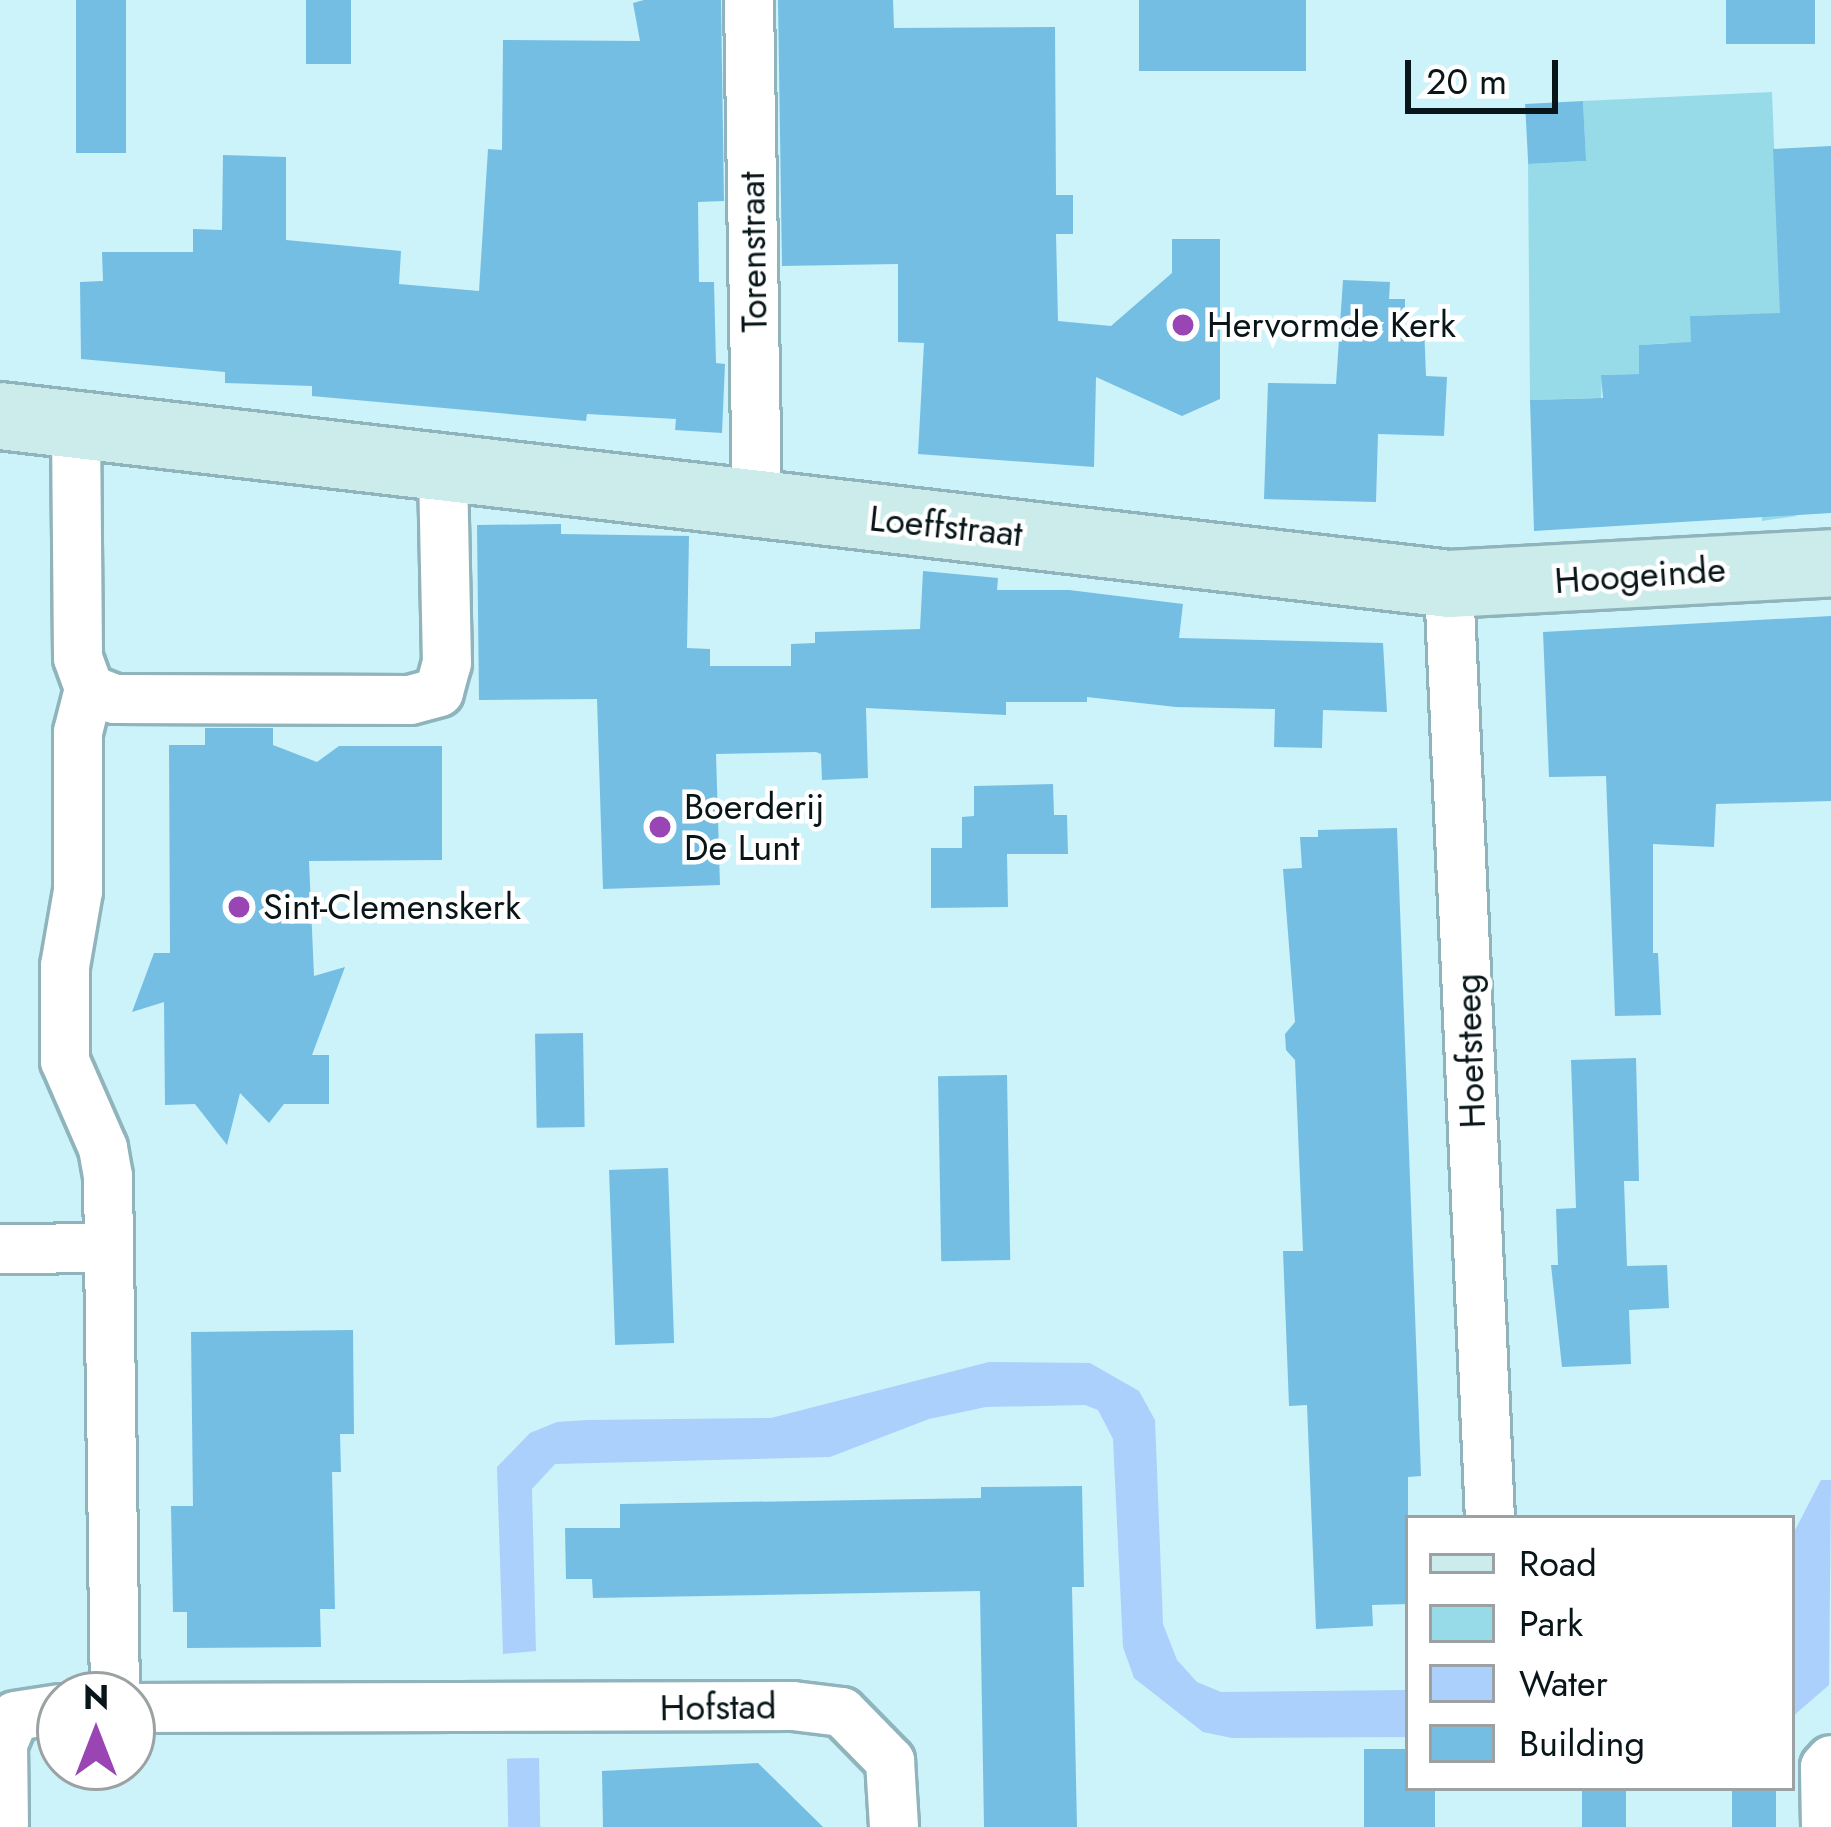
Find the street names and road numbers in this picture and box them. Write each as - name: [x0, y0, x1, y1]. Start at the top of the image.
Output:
- street label: Torenstraat: [730, 171, 776, 333]
- street label: Loeffstraat: [867, 496, 1025, 556]
- street label: Hoogeinde: [1553, 547, 1727, 603]
- street label: Hoefsteeg: [1446, 973, 1494, 1129]
- street label: Hofstad: [659, 1684, 777, 1730]

